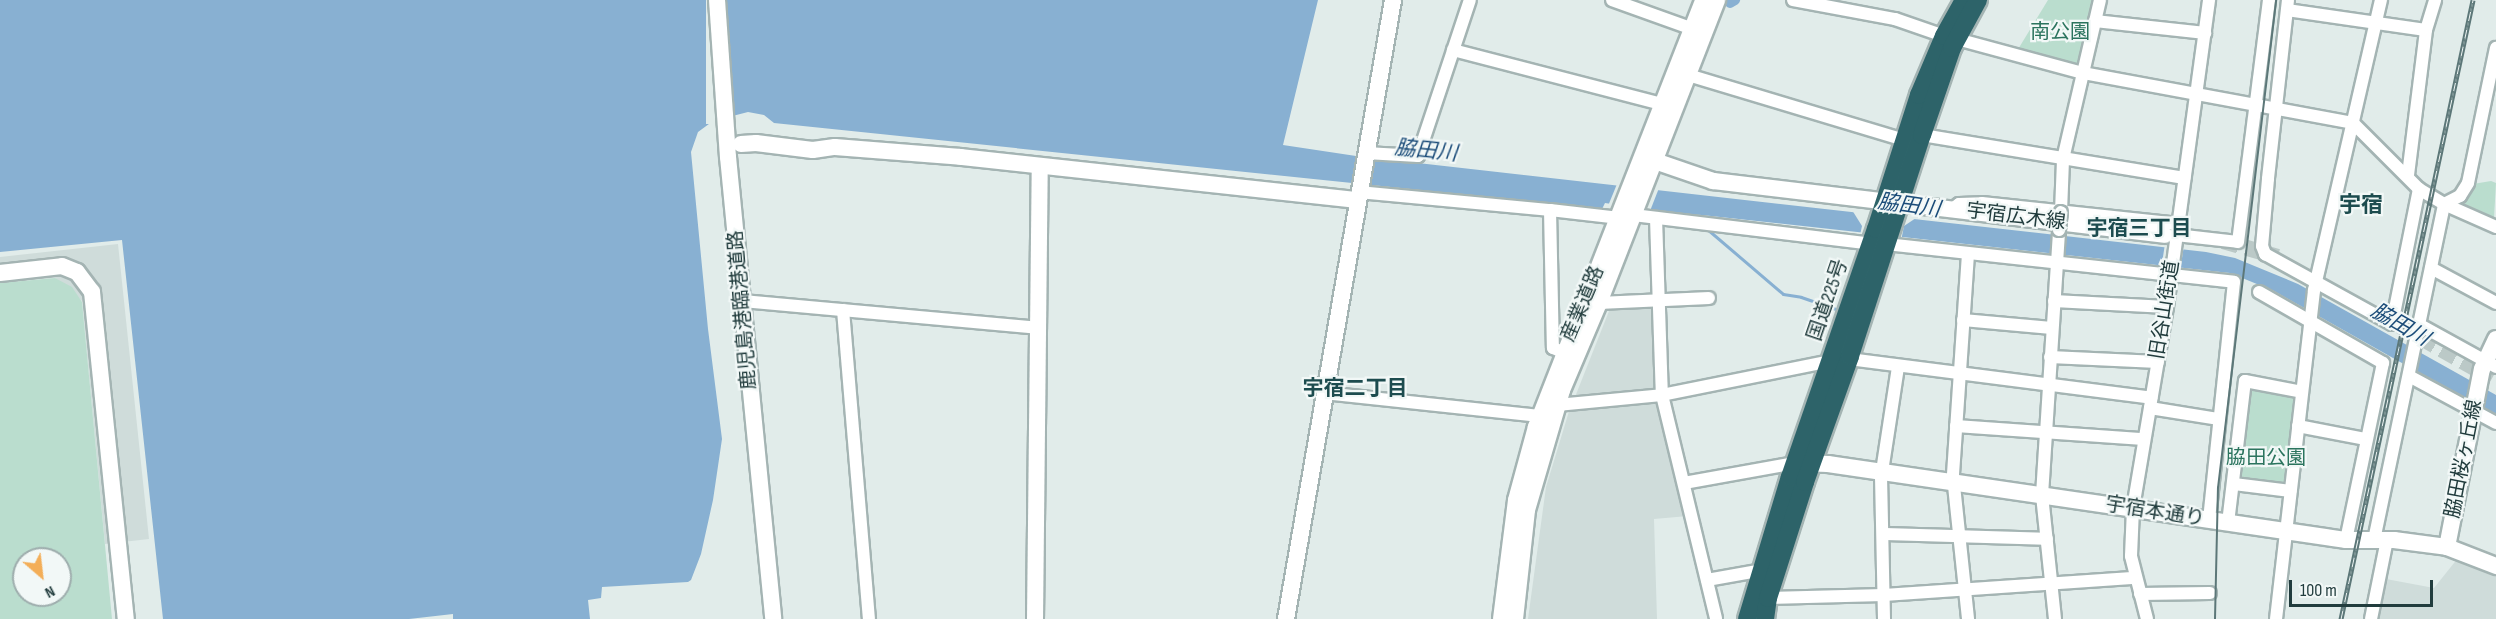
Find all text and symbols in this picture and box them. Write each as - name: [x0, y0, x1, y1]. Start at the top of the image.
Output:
- park label: 南公園: [2030, 20, 2090, 44]
- water label: 脇田川: [1393, 135, 1459, 167]
- water label: 脇田川: [1876, 189, 1942, 223]
- district label: 宇宿: [2339, 193, 2383, 219]
- street label: 宇宿広木線: [1965, 199, 2067, 235]
- district label: 宇宿三丁目: [2087, 216, 2191, 242]
- street label: 鹿児島港臨港道路: [724, 229, 762, 391]
- street label: 国道225号: [1803, 256, 1853, 344]
- street label: 旧谷山街道: [2145, 259, 2185, 361]
- street label: 産業道路: [1556, 262, 1610, 346]
- water label: 脇田川: [2366, 298, 2434, 352]
- district label: 宇宿二丁目: [1303, 376, 1407, 402]
- street label: 脇田桜ヶ丘線: [2441, 398, 2487, 520]
- park label: 脇田公園: [2226, 446, 2306, 470]
- street label: 宇宿本通り: [2104, 492, 2206, 532]
- north arrow: [12, 547, 72, 607]
- scale bar: [2292, 568, 2436, 606]
- text: 100 m: [2300, 580, 2337, 601]
- text: N: [42, 581, 58, 602]

